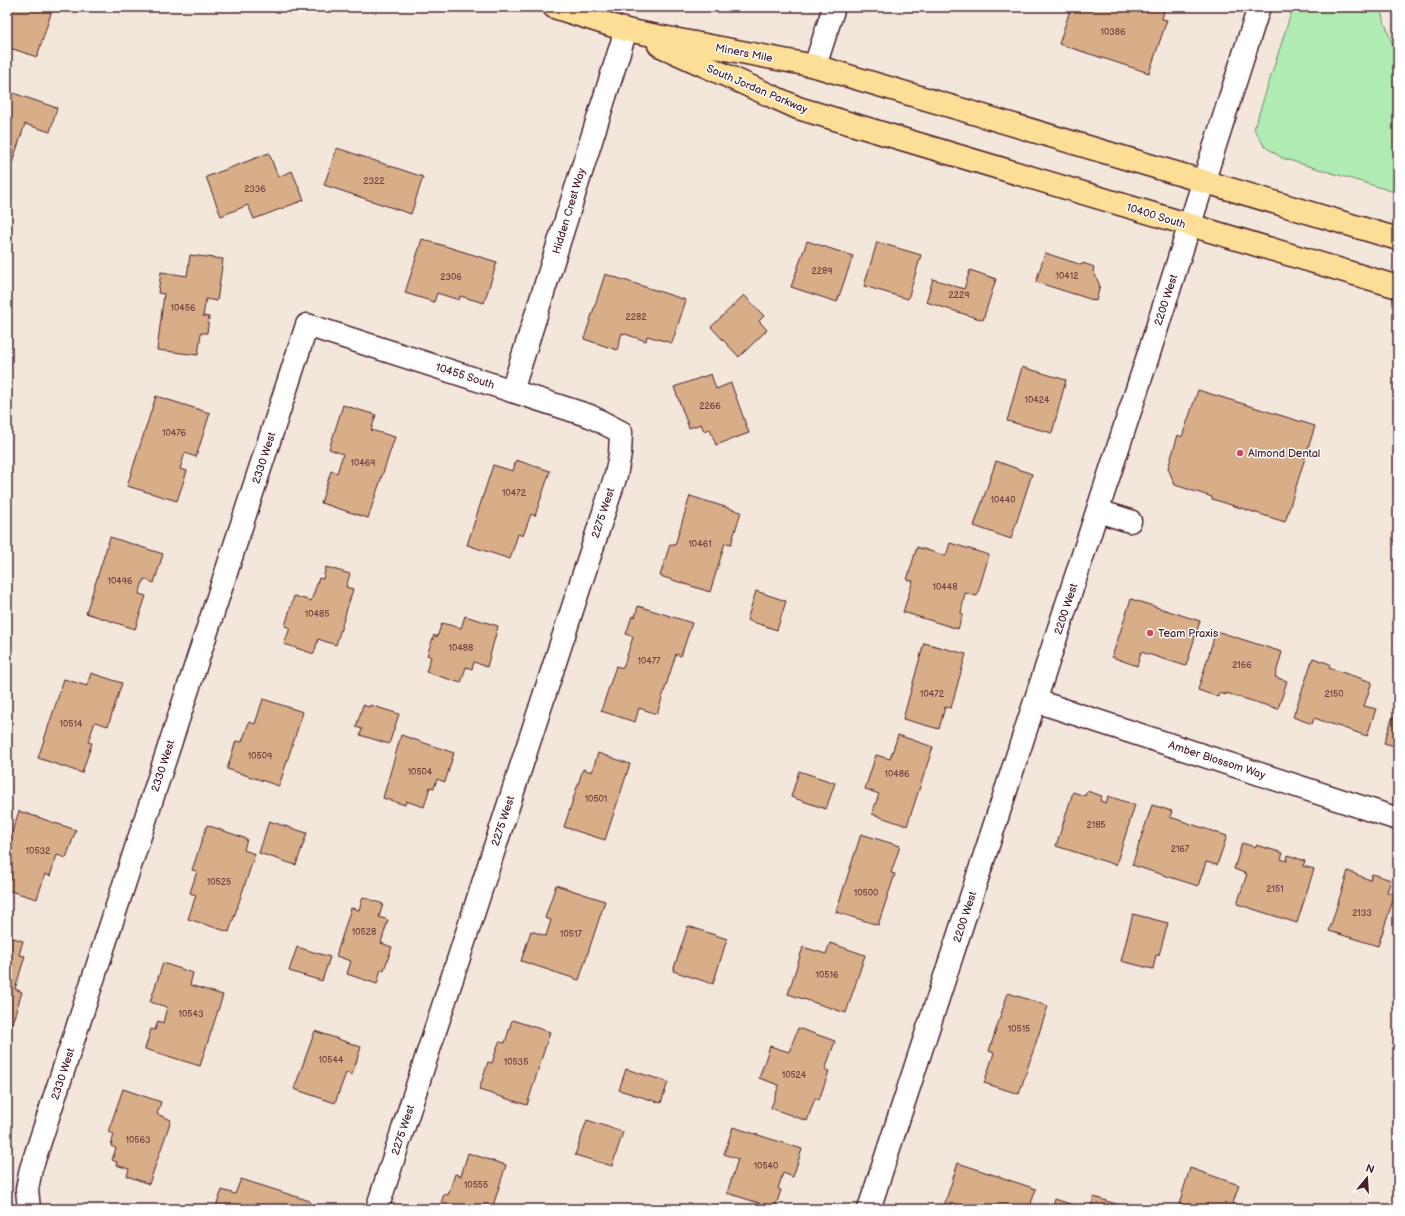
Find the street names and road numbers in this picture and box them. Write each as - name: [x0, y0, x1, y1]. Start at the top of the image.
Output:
- street label: Miners Mile: [714, 41, 774, 65]
- street label: South Jordan Parkway: [704, 62, 810, 116]
- street label: Hidden Crest Way: [550, 167, 588, 255]
- street label: 10400 South: [1125, 201, 1187, 231]
- street label: 2200 West: [1152, 272, 1181, 327]
- street label: 10455 South: [434, 360, 496, 392]
- street label: 2330 West: [250, 430, 279, 485]
- street label: 2275 West: [589, 486, 617, 540]
- street label: 2200 West: [1052, 581, 1081, 636]
- street label: 2330 West: [149, 738, 178, 793]
- street label: Amber Blossom Way: [1167, 738, 1267, 782]
- street label: 2275 West: [489, 794, 517, 848]
- street label: 2200 West: [951, 889, 980, 944]
- street label: 2330 West: [49, 1046, 78, 1101]
- street label: 2275 West: [389, 1103, 417, 1157]

